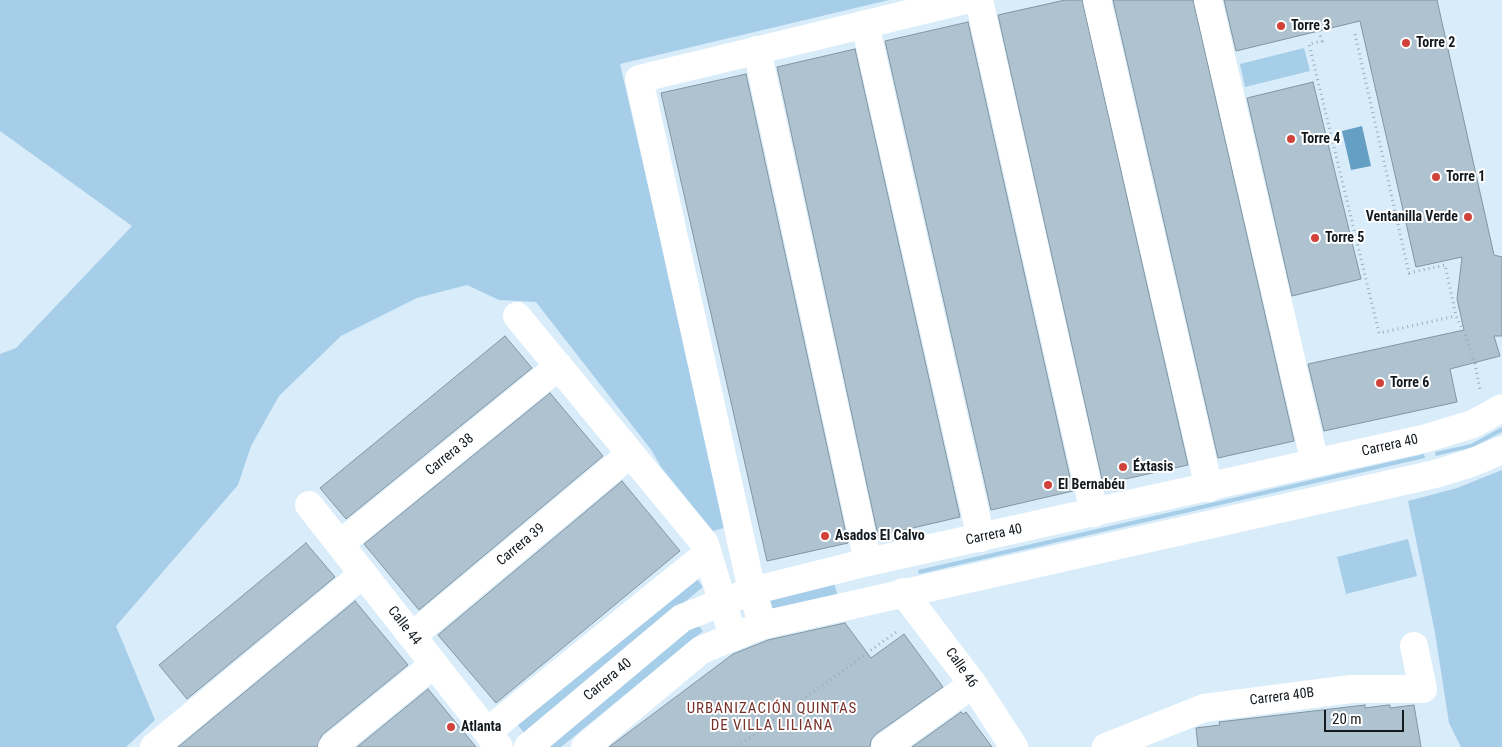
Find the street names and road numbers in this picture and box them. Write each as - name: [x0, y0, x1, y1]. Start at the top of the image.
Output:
- street label: Carrera 38: [422, 430, 478, 480]
- street label: Carrera 40: [1360, 431, 1420, 461]
- street label: Carrera 39: [494, 520, 548, 570]
- street label: Carrera 40: [964, 521, 1024, 549]
- street label: Calle 44: [384, 603, 424, 649]
- street label: Calle 46: [941, 645, 981, 691]
- street label: Carrera 40: [581, 655, 635, 705]
- street label: Carrera 40B: [1249, 685, 1315, 709]

